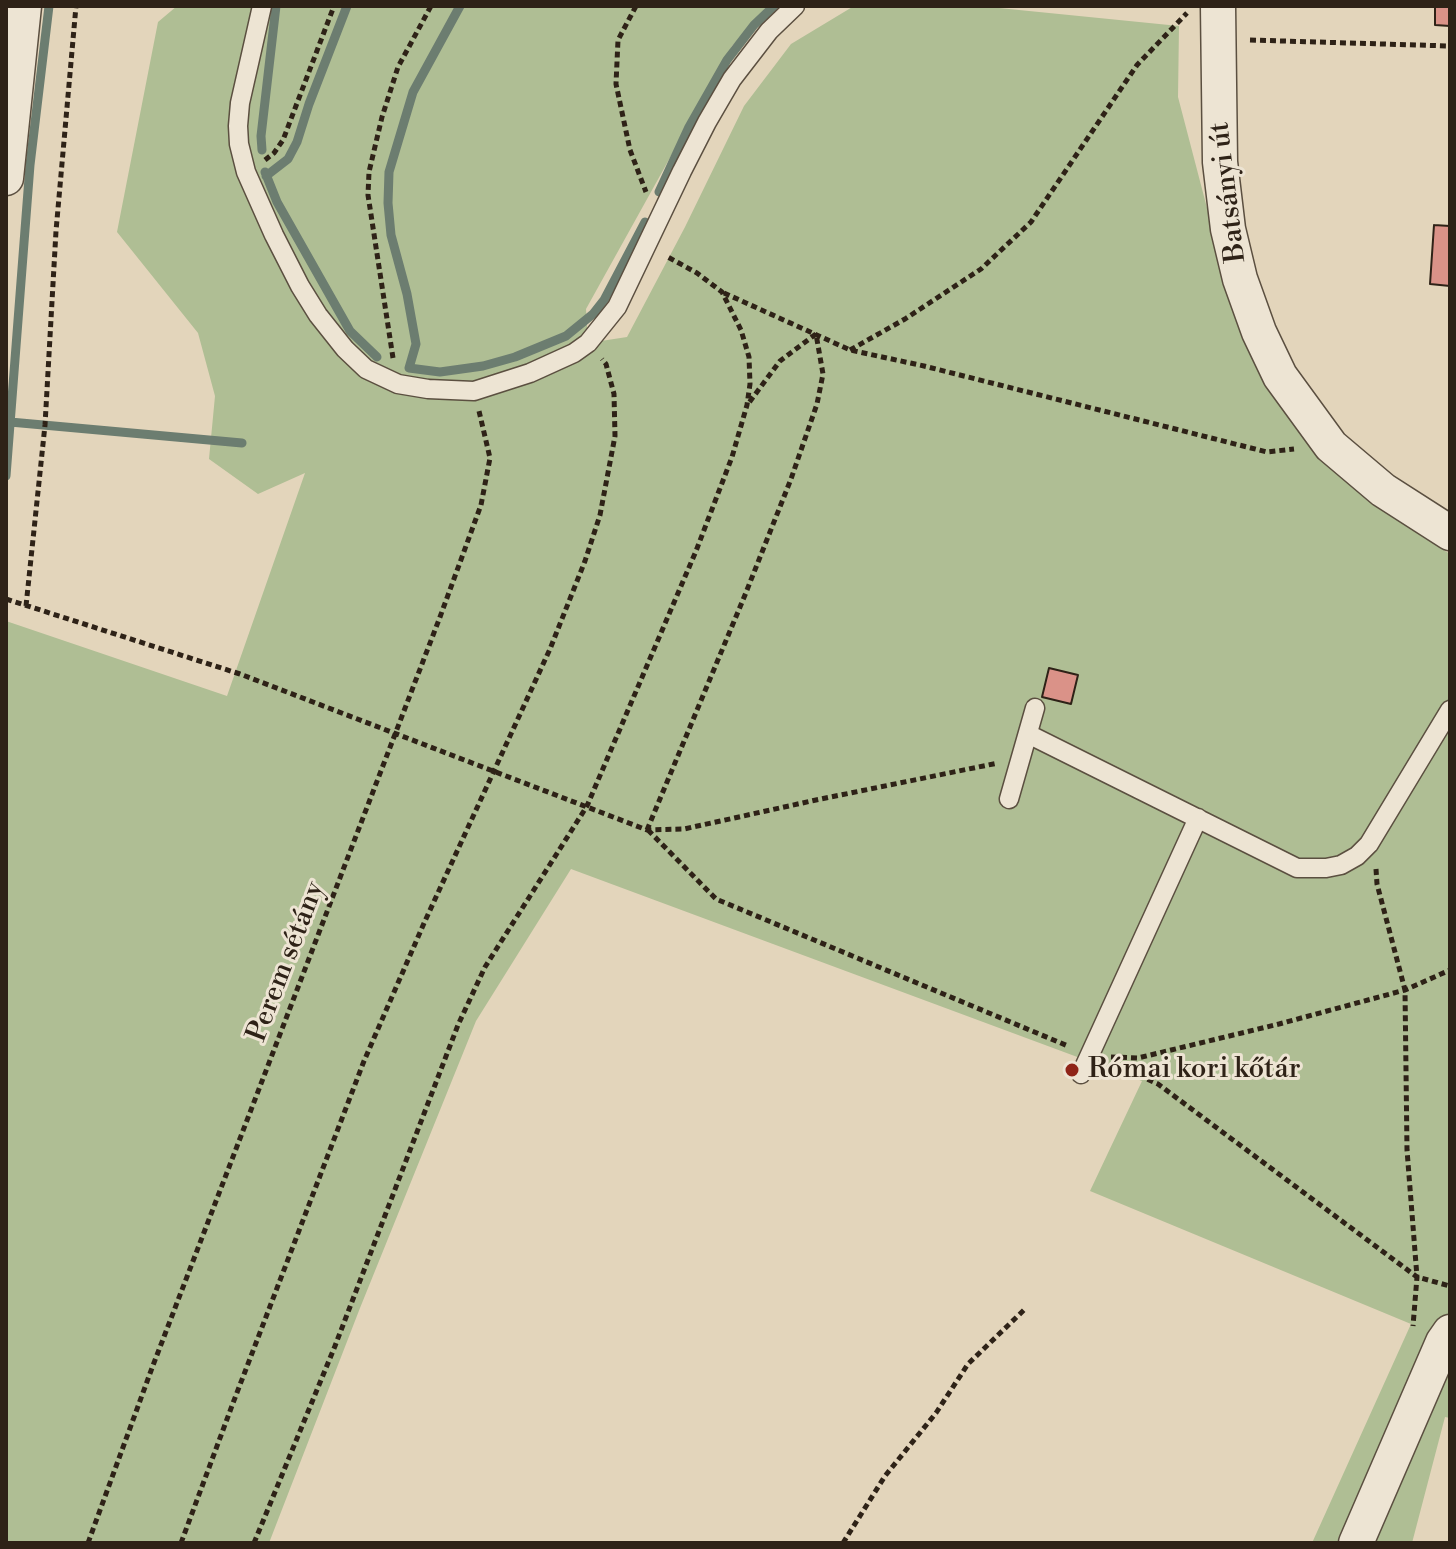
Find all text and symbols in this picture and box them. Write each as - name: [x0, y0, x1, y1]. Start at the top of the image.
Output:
- street label: Batsányi út: [1204, 120, 1254, 264]
- street label: Perem sétány: [241, 877, 333, 1047]
- place label: Római kori kőtár: [1088, 1053, 1301, 1087]
- marker: Római kori kőtár: [1063, 1061, 1081, 1079]

